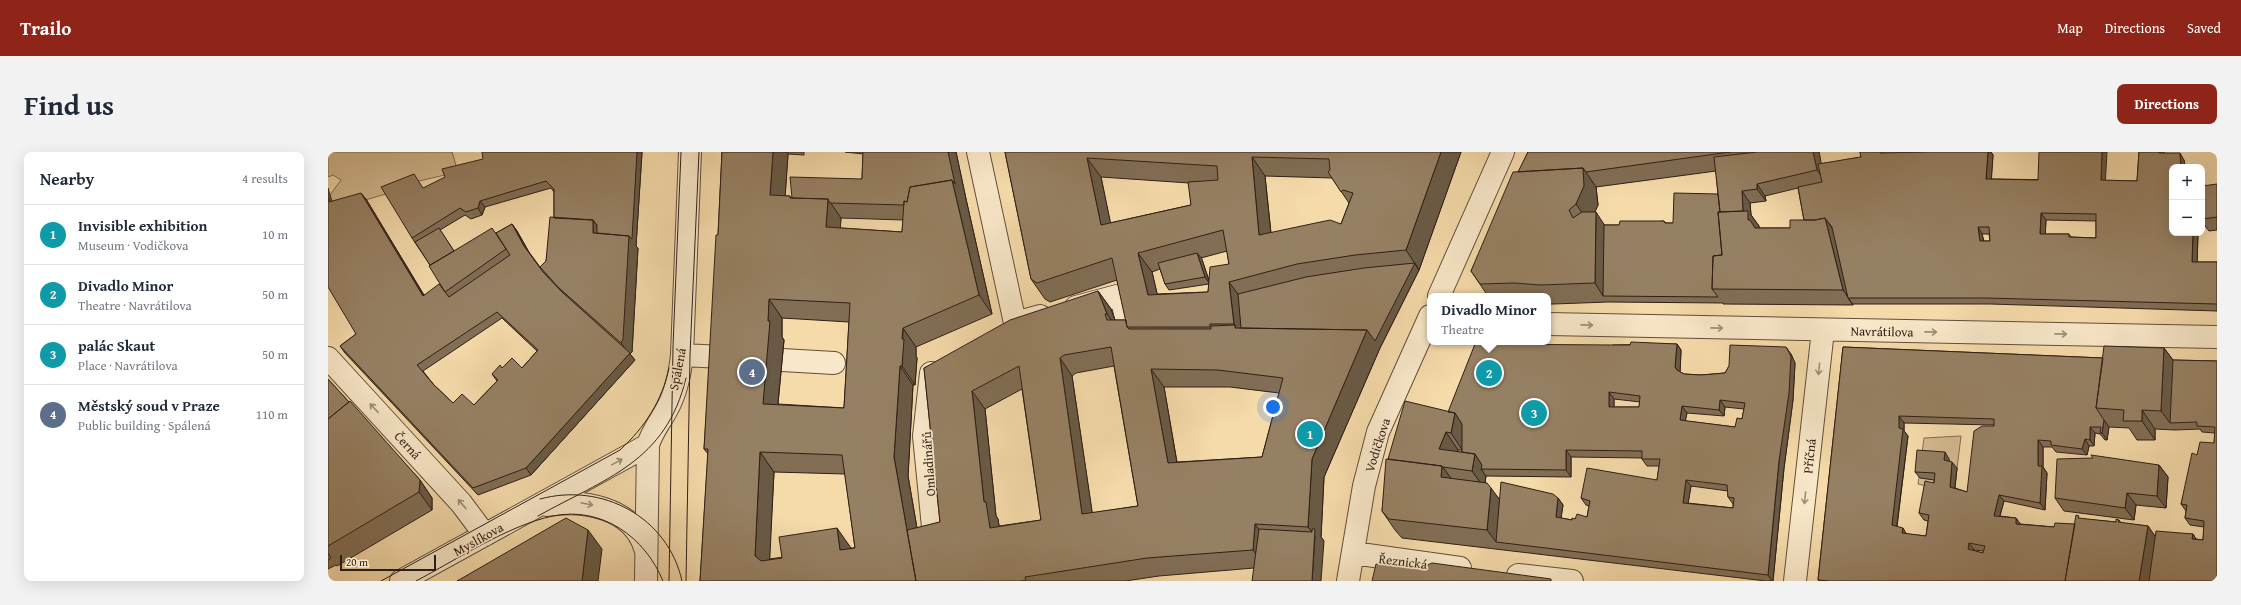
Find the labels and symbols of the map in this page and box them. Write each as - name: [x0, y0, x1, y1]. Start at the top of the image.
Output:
- one-way arrow: [1580, 321, 1593, 329]
- street label: Navrátilova: [1850, 321, 1915, 342]
- one-way arrow: [1710, 324, 1723, 332]
- one-way arrow: [1924, 328, 1937, 335]
- one-way arrow: [2054, 330, 2067, 338]
- street label: Spálená: [664, 345, 691, 392]
- pin: 4: [739, 357, 765, 387]
- pin: 2: [1476, 358, 1502, 388]
- one-way arrow: [1815, 362, 1823, 375]
- your location: [1263, 397, 1283, 417]
- pin: 3: [1521, 398, 1547, 428]
- one-way arrow: [370, 404, 379, 414]
- street label: Vodičkova: [1360, 415, 1395, 475]
- pin: 1: [1297, 419, 1323, 449]
- street label: Černá: [390, 427, 426, 464]
- street label: Omladinářů: [917, 431, 940, 497]
- street label: Příčná: [1798, 437, 1821, 475]
- one-way arrow: [611, 458, 623, 465]
- one-way arrow: [1801, 491, 1808, 504]
- one-way arrow: [457, 499, 466, 510]
- one-way arrow: [580, 501, 593, 509]
- street label: Myslíkova: [450, 517, 507, 561]
- street label: Řeznická: [1378, 549, 1429, 574]
- scale bar: [340, 553, 436, 572]

